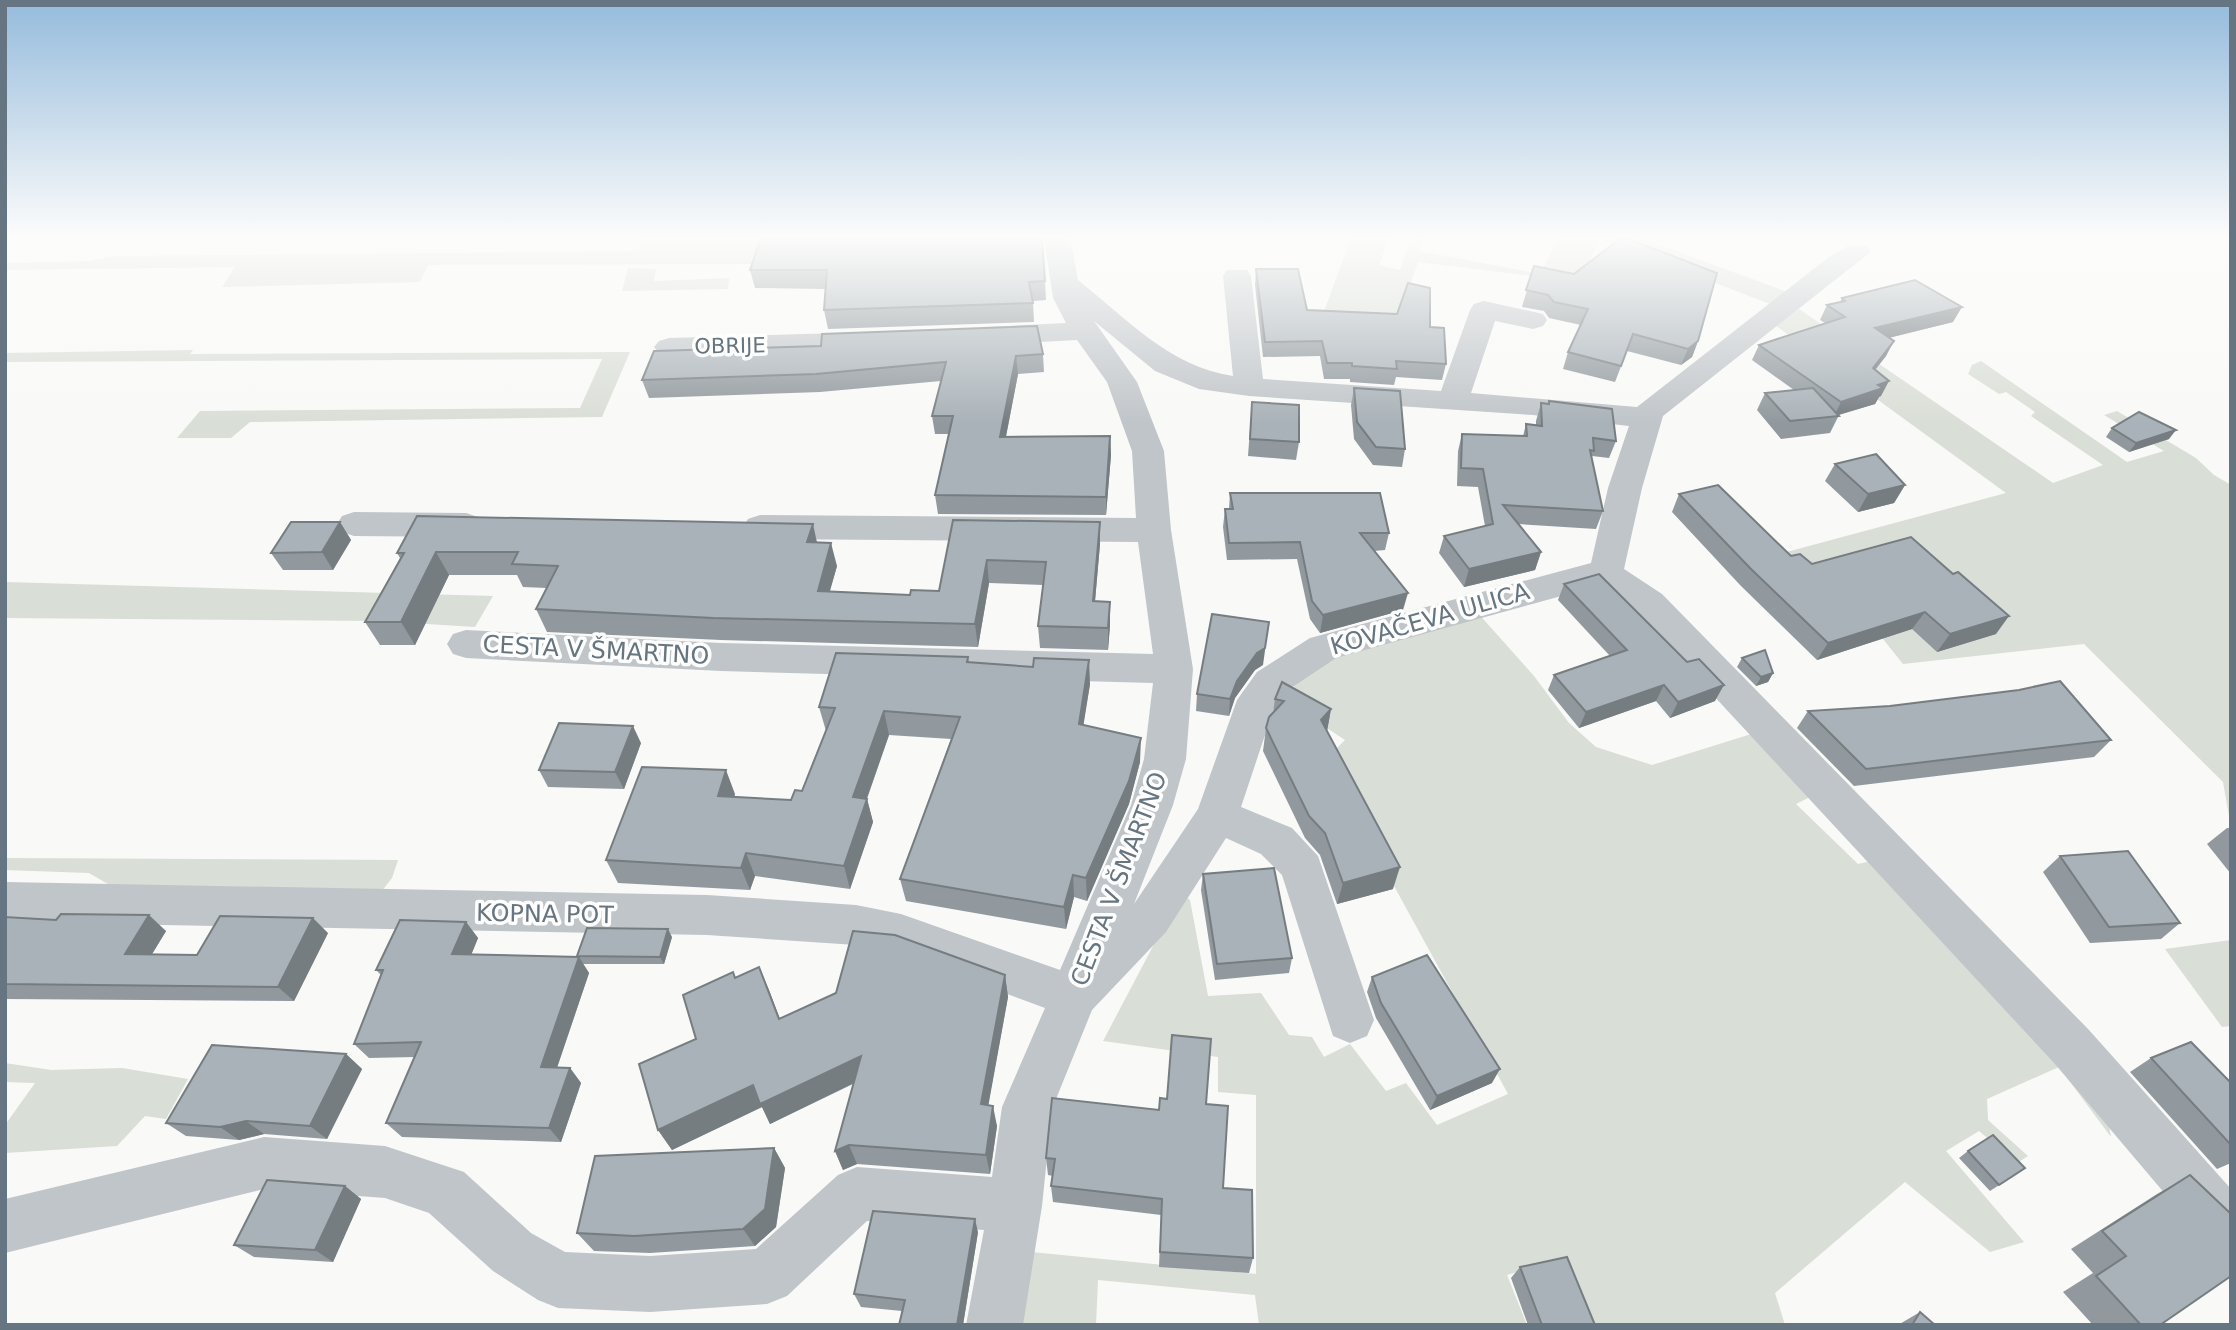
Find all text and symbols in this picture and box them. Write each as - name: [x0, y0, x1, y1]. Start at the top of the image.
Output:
- street label: OBRIJE: [694, 333, 766, 359]
- street label: KOVAČEVA ULICA: [1327, 575, 1533, 661]
- street label: CESTA V ŠMARTNO: [482, 628, 710, 670]
- street label: CESTA V ŠMARTNO: [1063, 767, 1173, 990]
- street label: KOPNA POT: [476, 899, 614, 929]

